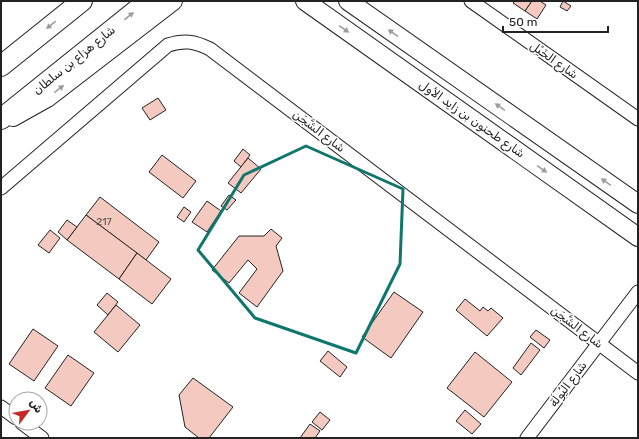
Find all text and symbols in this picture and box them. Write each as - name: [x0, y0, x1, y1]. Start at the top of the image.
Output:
- scale bar: [503, 8, 608, 34]
- one-way arrow: [124, 11, 135, 20]
- text: 50 m: [509, 15, 537, 29]
- one-way arrow: [46, 21, 57, 30]
- street label: شارع هزاع بن سلطان: [30, 23, 119, 99]
- one-way arrow: [339, 25, 350, 33]
- one-way arrow: [388, 29, 398, 37]
- street label: شارع الخَيْل: [526, 38, 581, 83]
- street label: شارع طحنون بن زايد الأول: [415, 77, 528, 162]
- one-way arrow: [53, 85, 64, 93]
- one-way arrow: [494, 103, 505, 111]
- street label: شارع الشَّجَن: [289, 107, 348, 157]
- one-way arrow: [536, 165, 547, 173]
- one-way arrow: [601, 178, 611, 186]
- house number: 217: [96, 216, 112, 228]
- street label: شارع الشَّجَن: [547, 303, 606, 353]
- street label: شارع اليُولَة: [546, 358, 591, 411]
- north arrow: [8, 391, 48, 431]
- text: ش: [27, 397, 45, 415]

